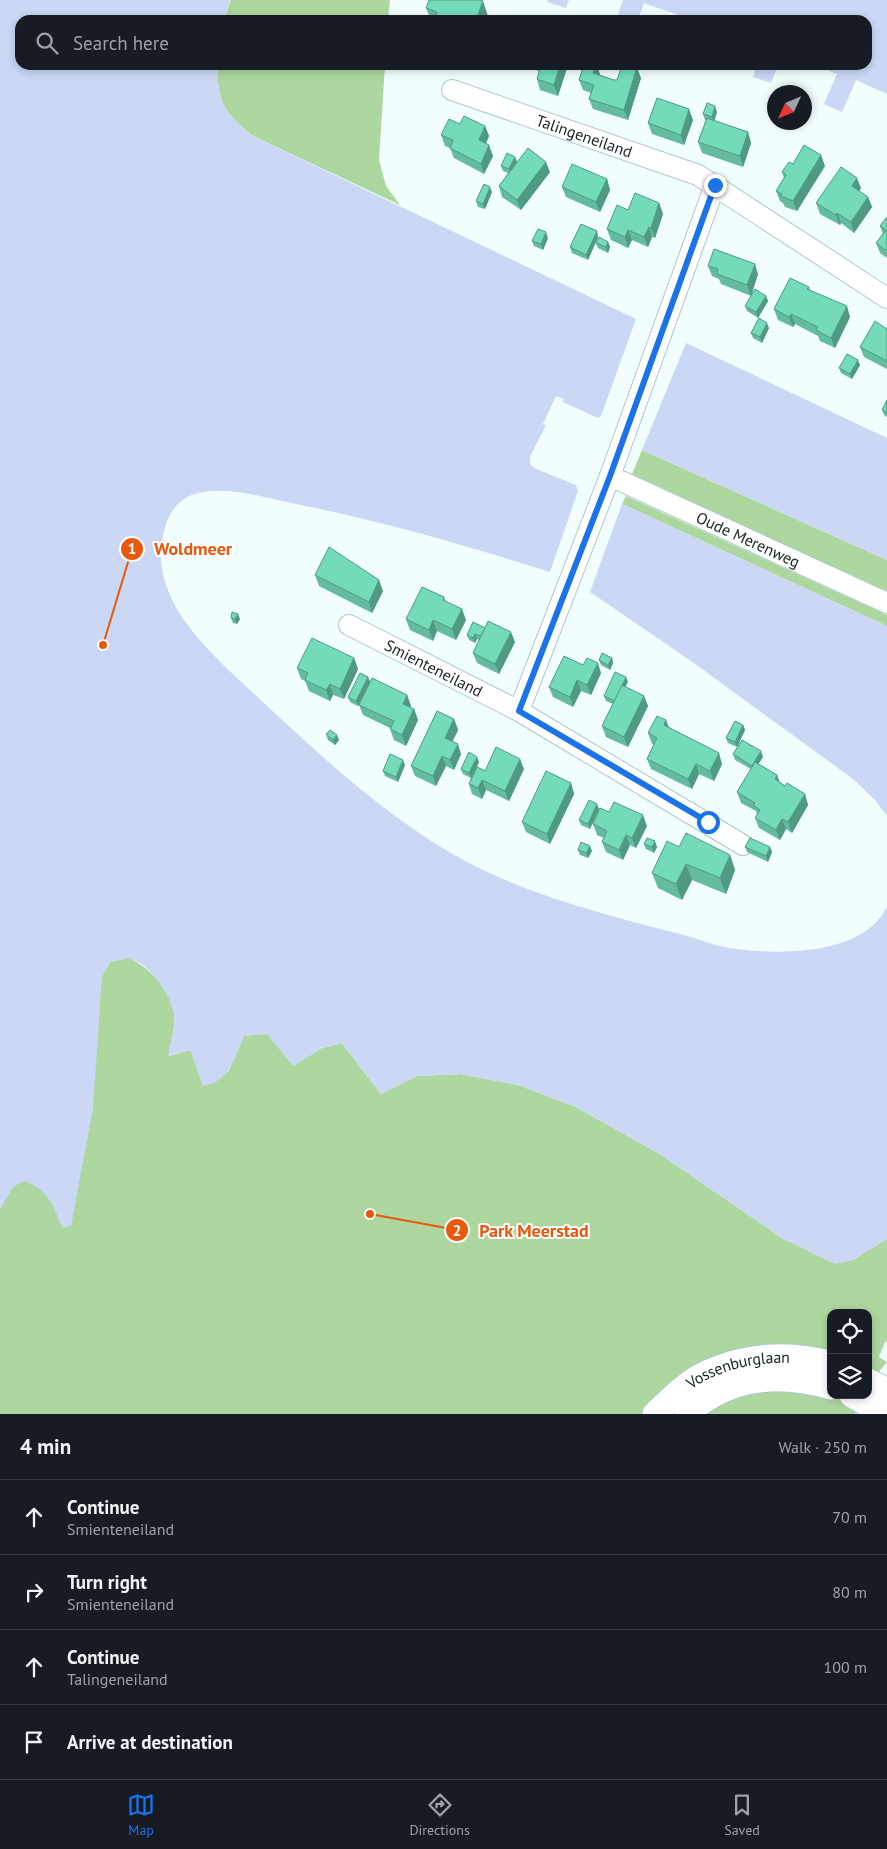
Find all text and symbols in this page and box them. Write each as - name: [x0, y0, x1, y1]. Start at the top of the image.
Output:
- search box: [15, 15, 872, 70]
- icon: search: [33, 29, 61, 57]
- text: Search here: [73, 31, 169, 55]
- north arrow: [767, 85, 812, 130]
- street label: Talingeneiland: [533, 110, 635, 162]
- route end: [704, 174, 727, 197]
- street label: Oude Merenweg: [693, 507, 803, 572]
- callout: Woldmeer: [119, 532, 242, 565]
- text: Woldmeer: [154, 537, 233, 560]
- text: 1: [128, 539, 136, 558]
- street label: Smienteneiland: [381, 635, 486, 701]
- route start: [697, 811, 720, 834]
- callout: Park Meerstad: [444, 1214, 599, 1247]
- text: Park Meerstad: [479, 1219, 589, 1242]
- text: 2: [453, 1221, 461, 1240]
- map controls: [827, 1309, 872, 1399]
- button: locate: [827, 1309, 872, 1354]
- street label: Vossenburglaan: [681, 1347, 790, 1393]
- button: layers: [827, 1354, 872, 1399]
- text: 4 min: [20, 1433, 71, 1460]
- text: Walk · 250 m: [778, 1437, 867, 1457]
- text: Continue: [67, 1495, 139, 1519]
- icon: ahead: [20, 1503, 48, 1531]
- text: 70 m: [832, 1507, 867, 1527]
- text: Smienteneiland: [67, 1519, 174, 1539]
- text: Turn right: [67, 1570, 147, 1594]
- icon: right: [20, 1578, 48, 1606]
- text: 80 m: [832, 1582, 867, 1602]
- text: Smienteneiland: [67, 1594, 174, 1614]
- text: Continue: [67, 1645, 139, 1669]
- icon: ahead: [20, 1653, 48, 1681]
- text: 100 m: [824, 1657, 867, 1677]
- text: Talingeneiland: [67, 1669, 168, 1689]
- icon: arrive: [20, 1728, 48, 1756]
- text: Arrive at destination: [67, 1730, 233, 1754]
- tab: Map: [127, 1791, 155, 1839]
- tab: Directions: [409, 1791, 470, 1839]
- tab: Saved: [724, 1791, 760, 1839]

